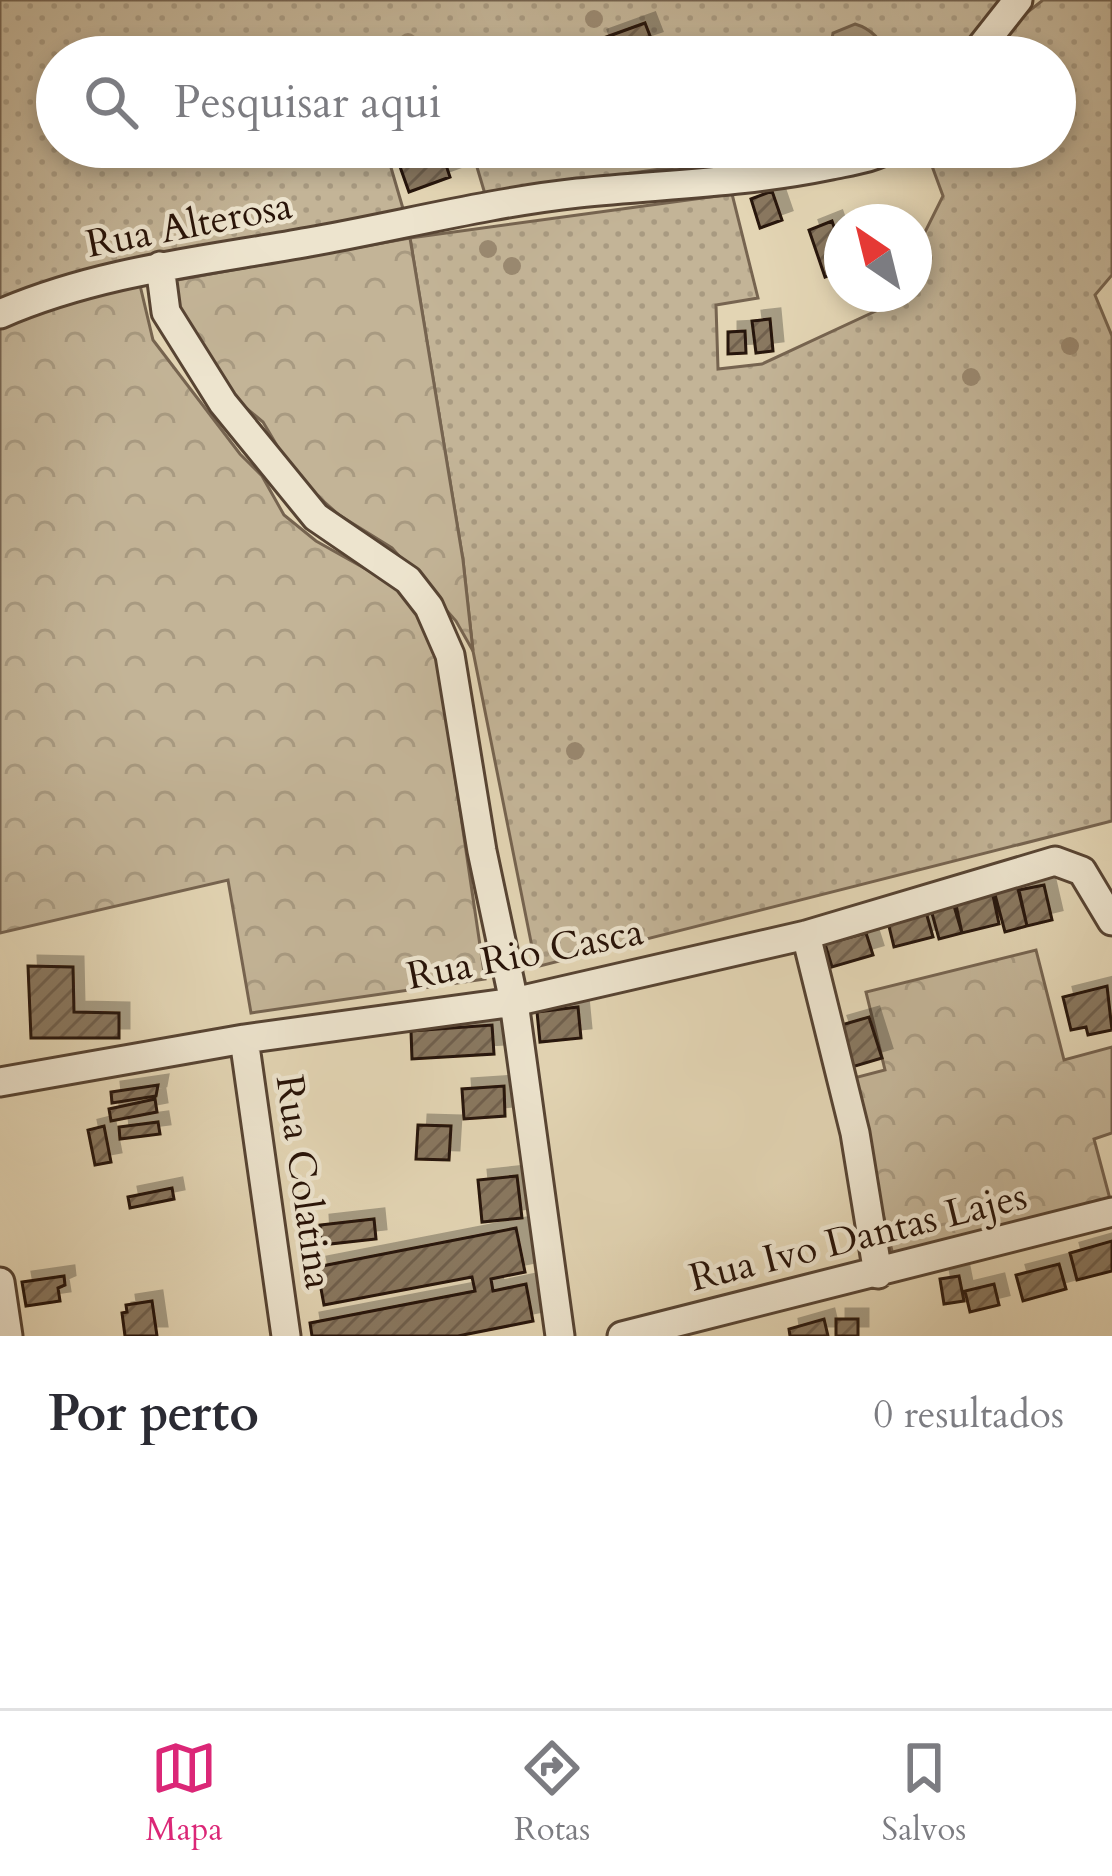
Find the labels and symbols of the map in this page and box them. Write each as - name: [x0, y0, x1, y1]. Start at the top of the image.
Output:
- street label: Rua Alterosa: [82, 179, 297, 271]
- north arrow: [824, 204, 932, 312]
- street label: Rua Rio Casca: [402, 905, 648, 1003]
- street label: Rua Colatina: [263, 1071, 345, 1293]
- street label: Rua Ivo Dantas Lajes: [684, 1169, 1032, 1305]

